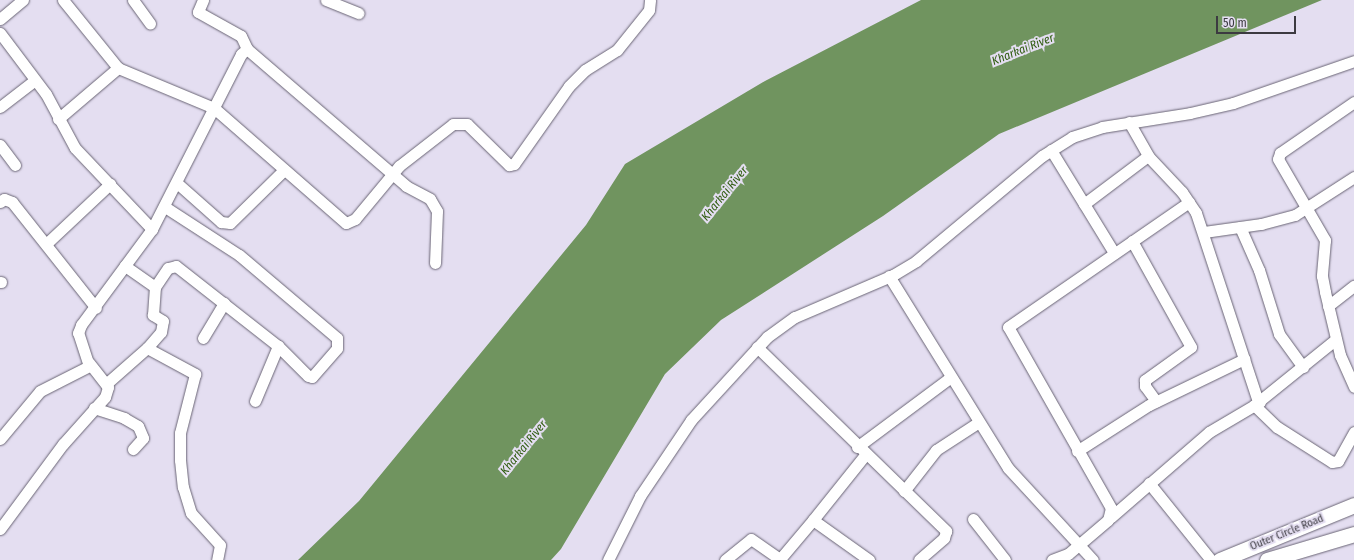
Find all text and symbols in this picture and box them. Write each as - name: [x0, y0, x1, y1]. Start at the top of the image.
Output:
- scale bar: [1218, 8, 1298, 34]
- text: 50 m: [1223, 16, 1247, 30]
- water label: Kharkai River: [990, 31, 1056, 69]
- water label: Kharkai River: [699, 164, 751, 224]
- water label: Kharkai River: [498, 418, 550, 478]
- street label: Outer Circle Road: [1248, 512, 1326, 554]

